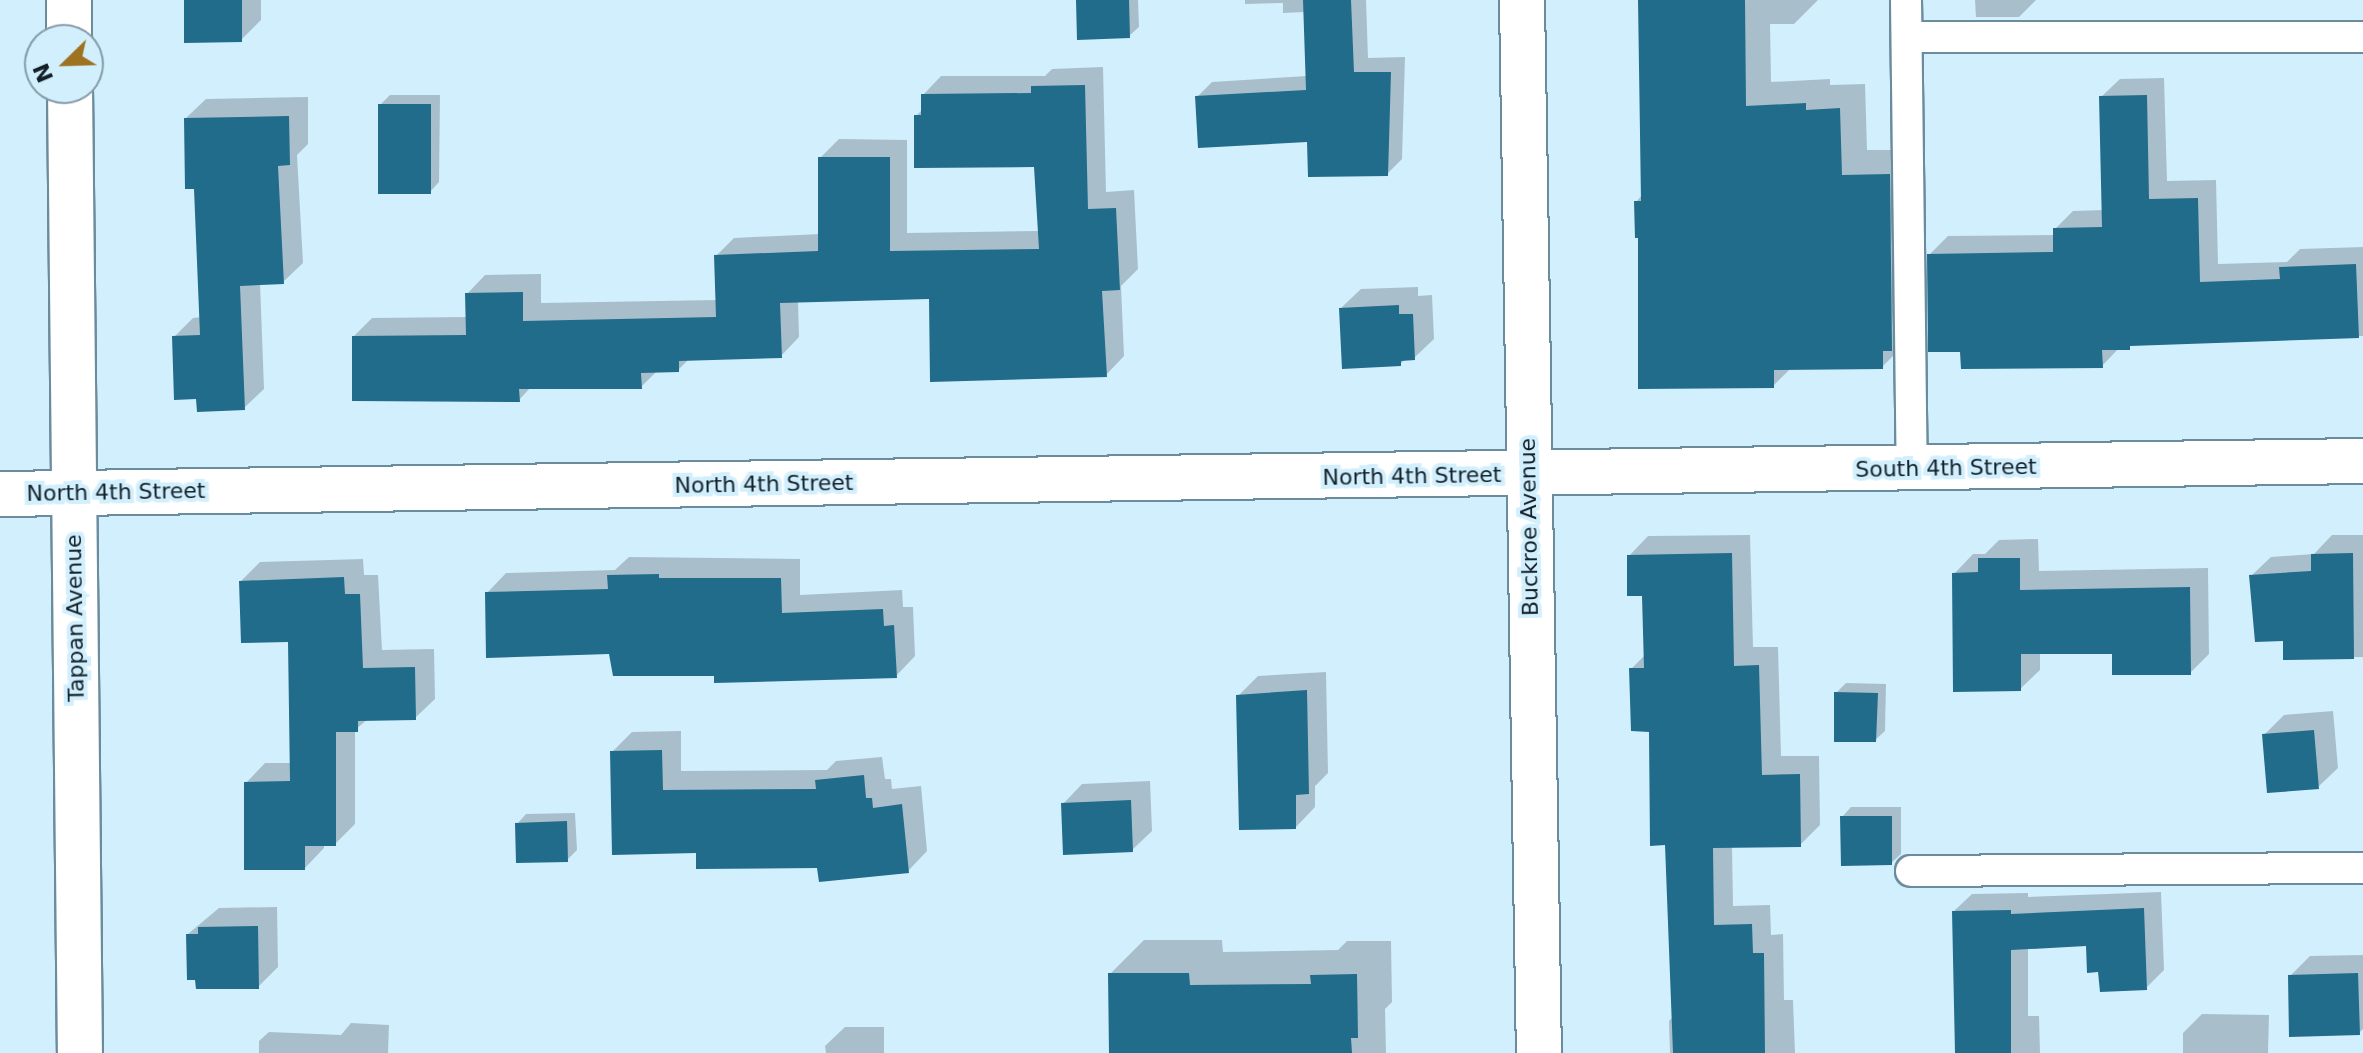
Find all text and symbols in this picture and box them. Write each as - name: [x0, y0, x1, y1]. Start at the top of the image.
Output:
- north arrow: [24, 24, 104, 104]
- text: N: [28, 59, 58, 86]
- street label: Buckroe Avenue: [1514, 438, 1544, 616]
- street label: South 4th Street: [1855, 453, 2037, 483]
- street label: North 4th Street: [1322, 461, 1502, 491]
- street label: North 4th Street: [674, 469, 854, 499]
- street label: North 4th Street: [26, 477, 206, 507]
- street label: Tappan Avenue: [60, 534, 90, 702]

